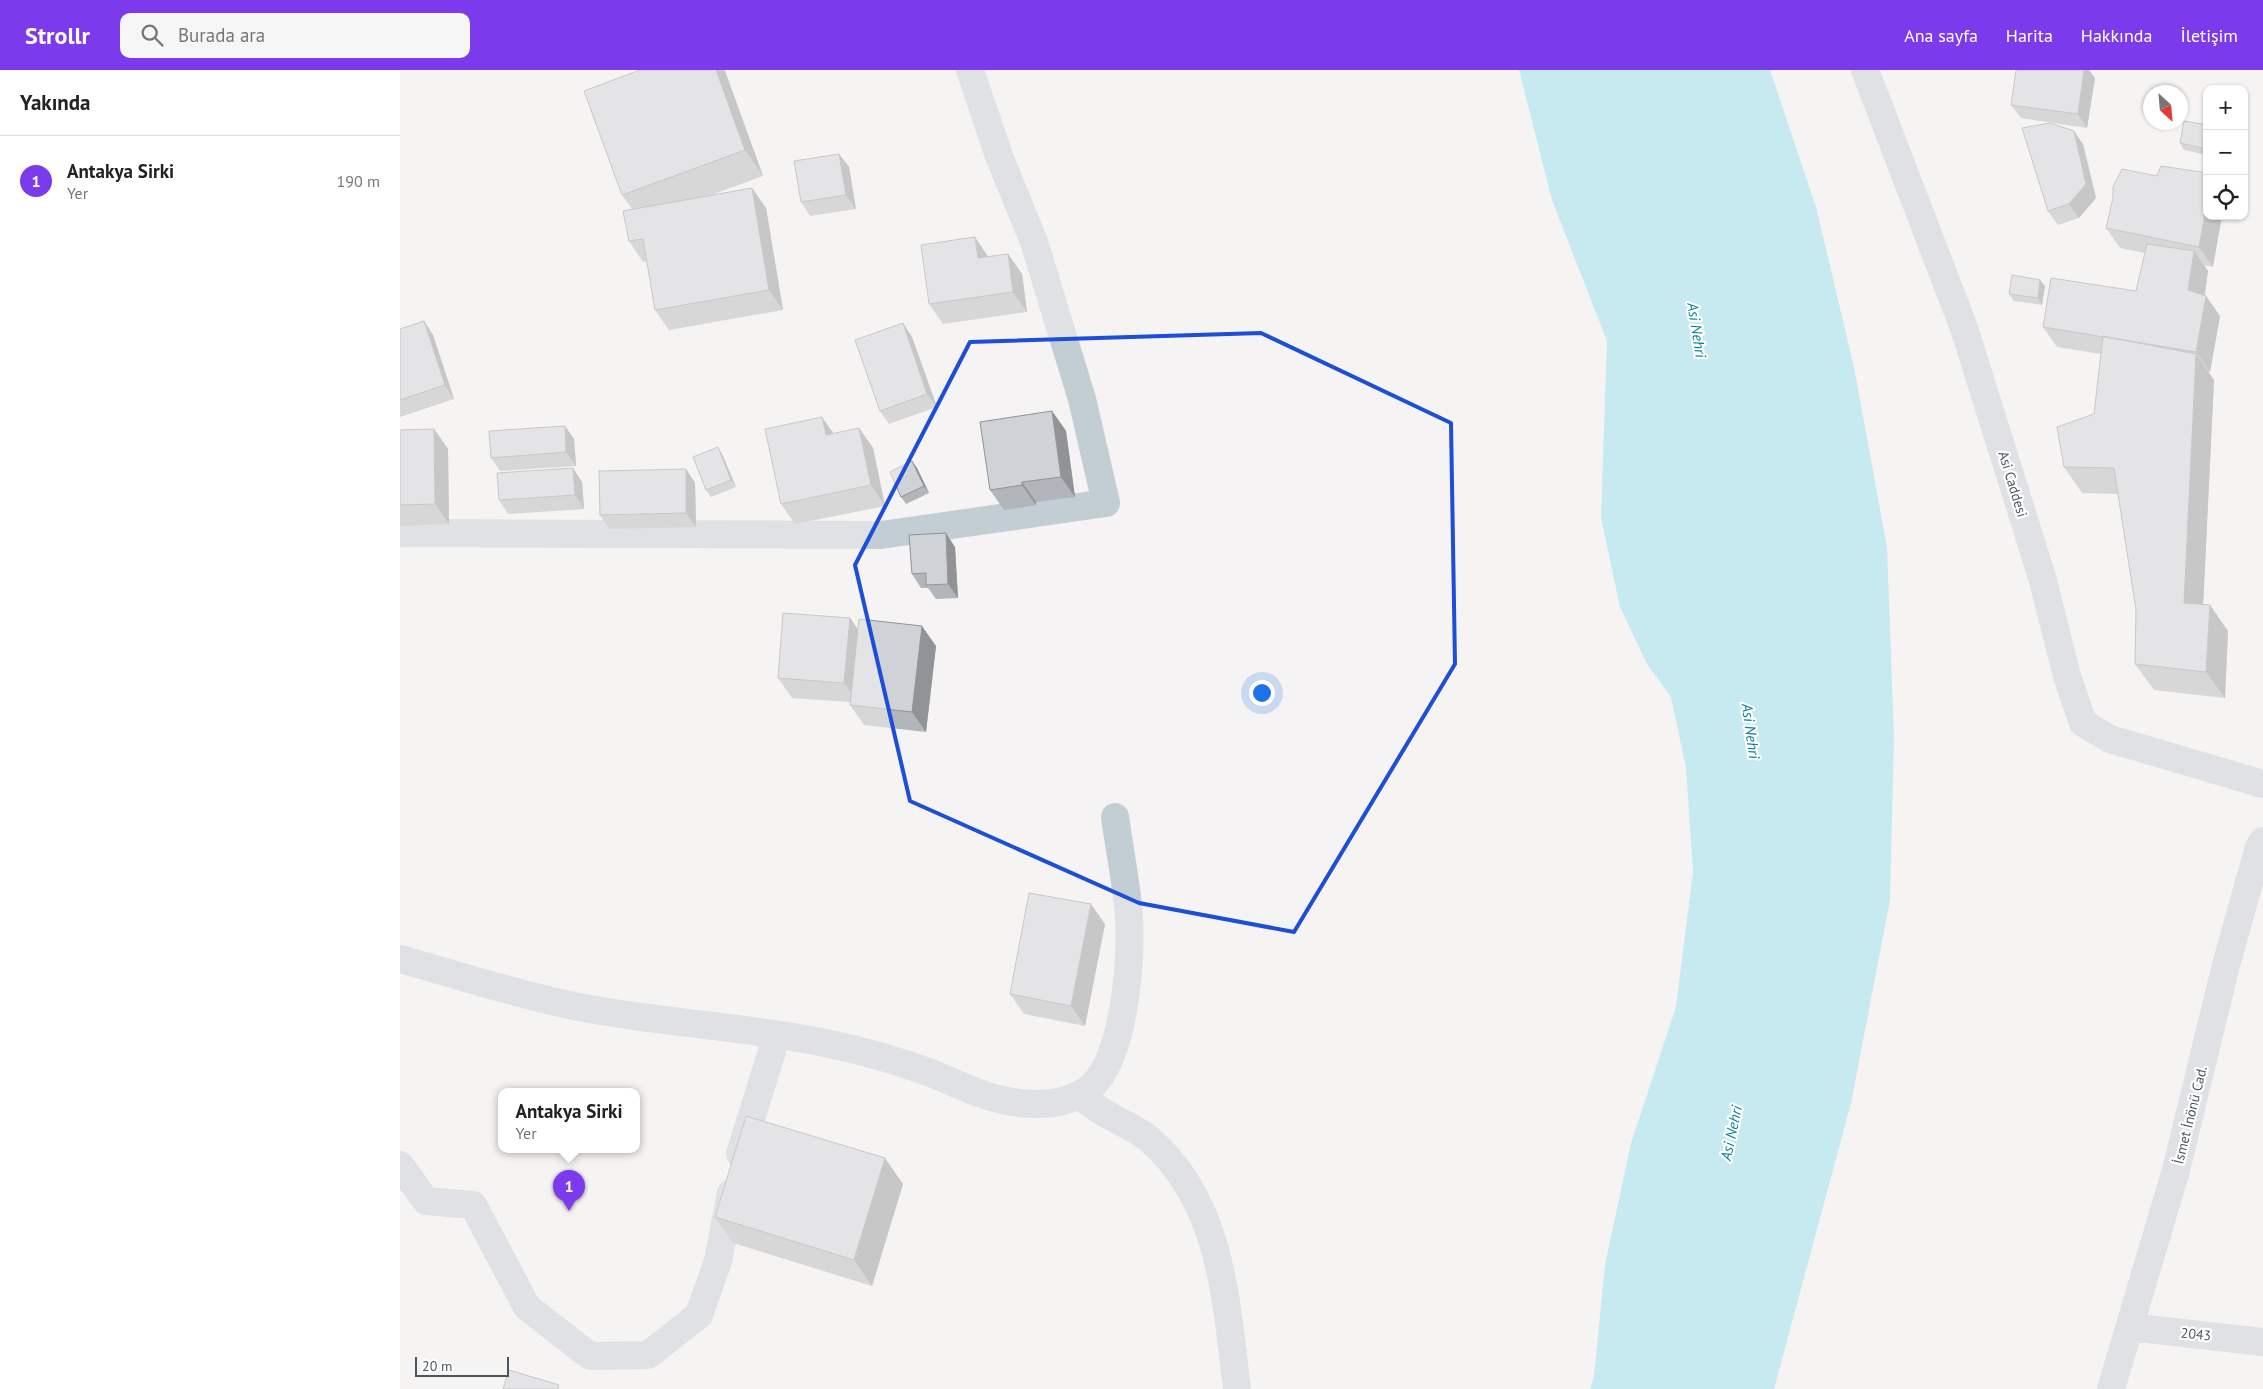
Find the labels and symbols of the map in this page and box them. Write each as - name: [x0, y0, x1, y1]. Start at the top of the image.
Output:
- north arrow: [2143, 85, 2188, 130]
- water label: Asi Nehri: [1683, 300, 1711, 360]
- street label: Asi Caddesi: [1994, 449, 2032, 519]
- your location: [1249, 680, 1275, 706]
- water label: Asi Nehri: [1738, 701, 1764, 761]
- street label: İsmet İnönü Cad.: [2169, 1064, 2211, 1166]
- water label: Asi Nehri: [1716, 1103, 1746, 1163]
- pin: 1: [553, 1170, 585, 1211]
- street label: 2043: [2180, 1323, 2212, 1345]
- scale bar: [415, 1354, 509, 1377]

